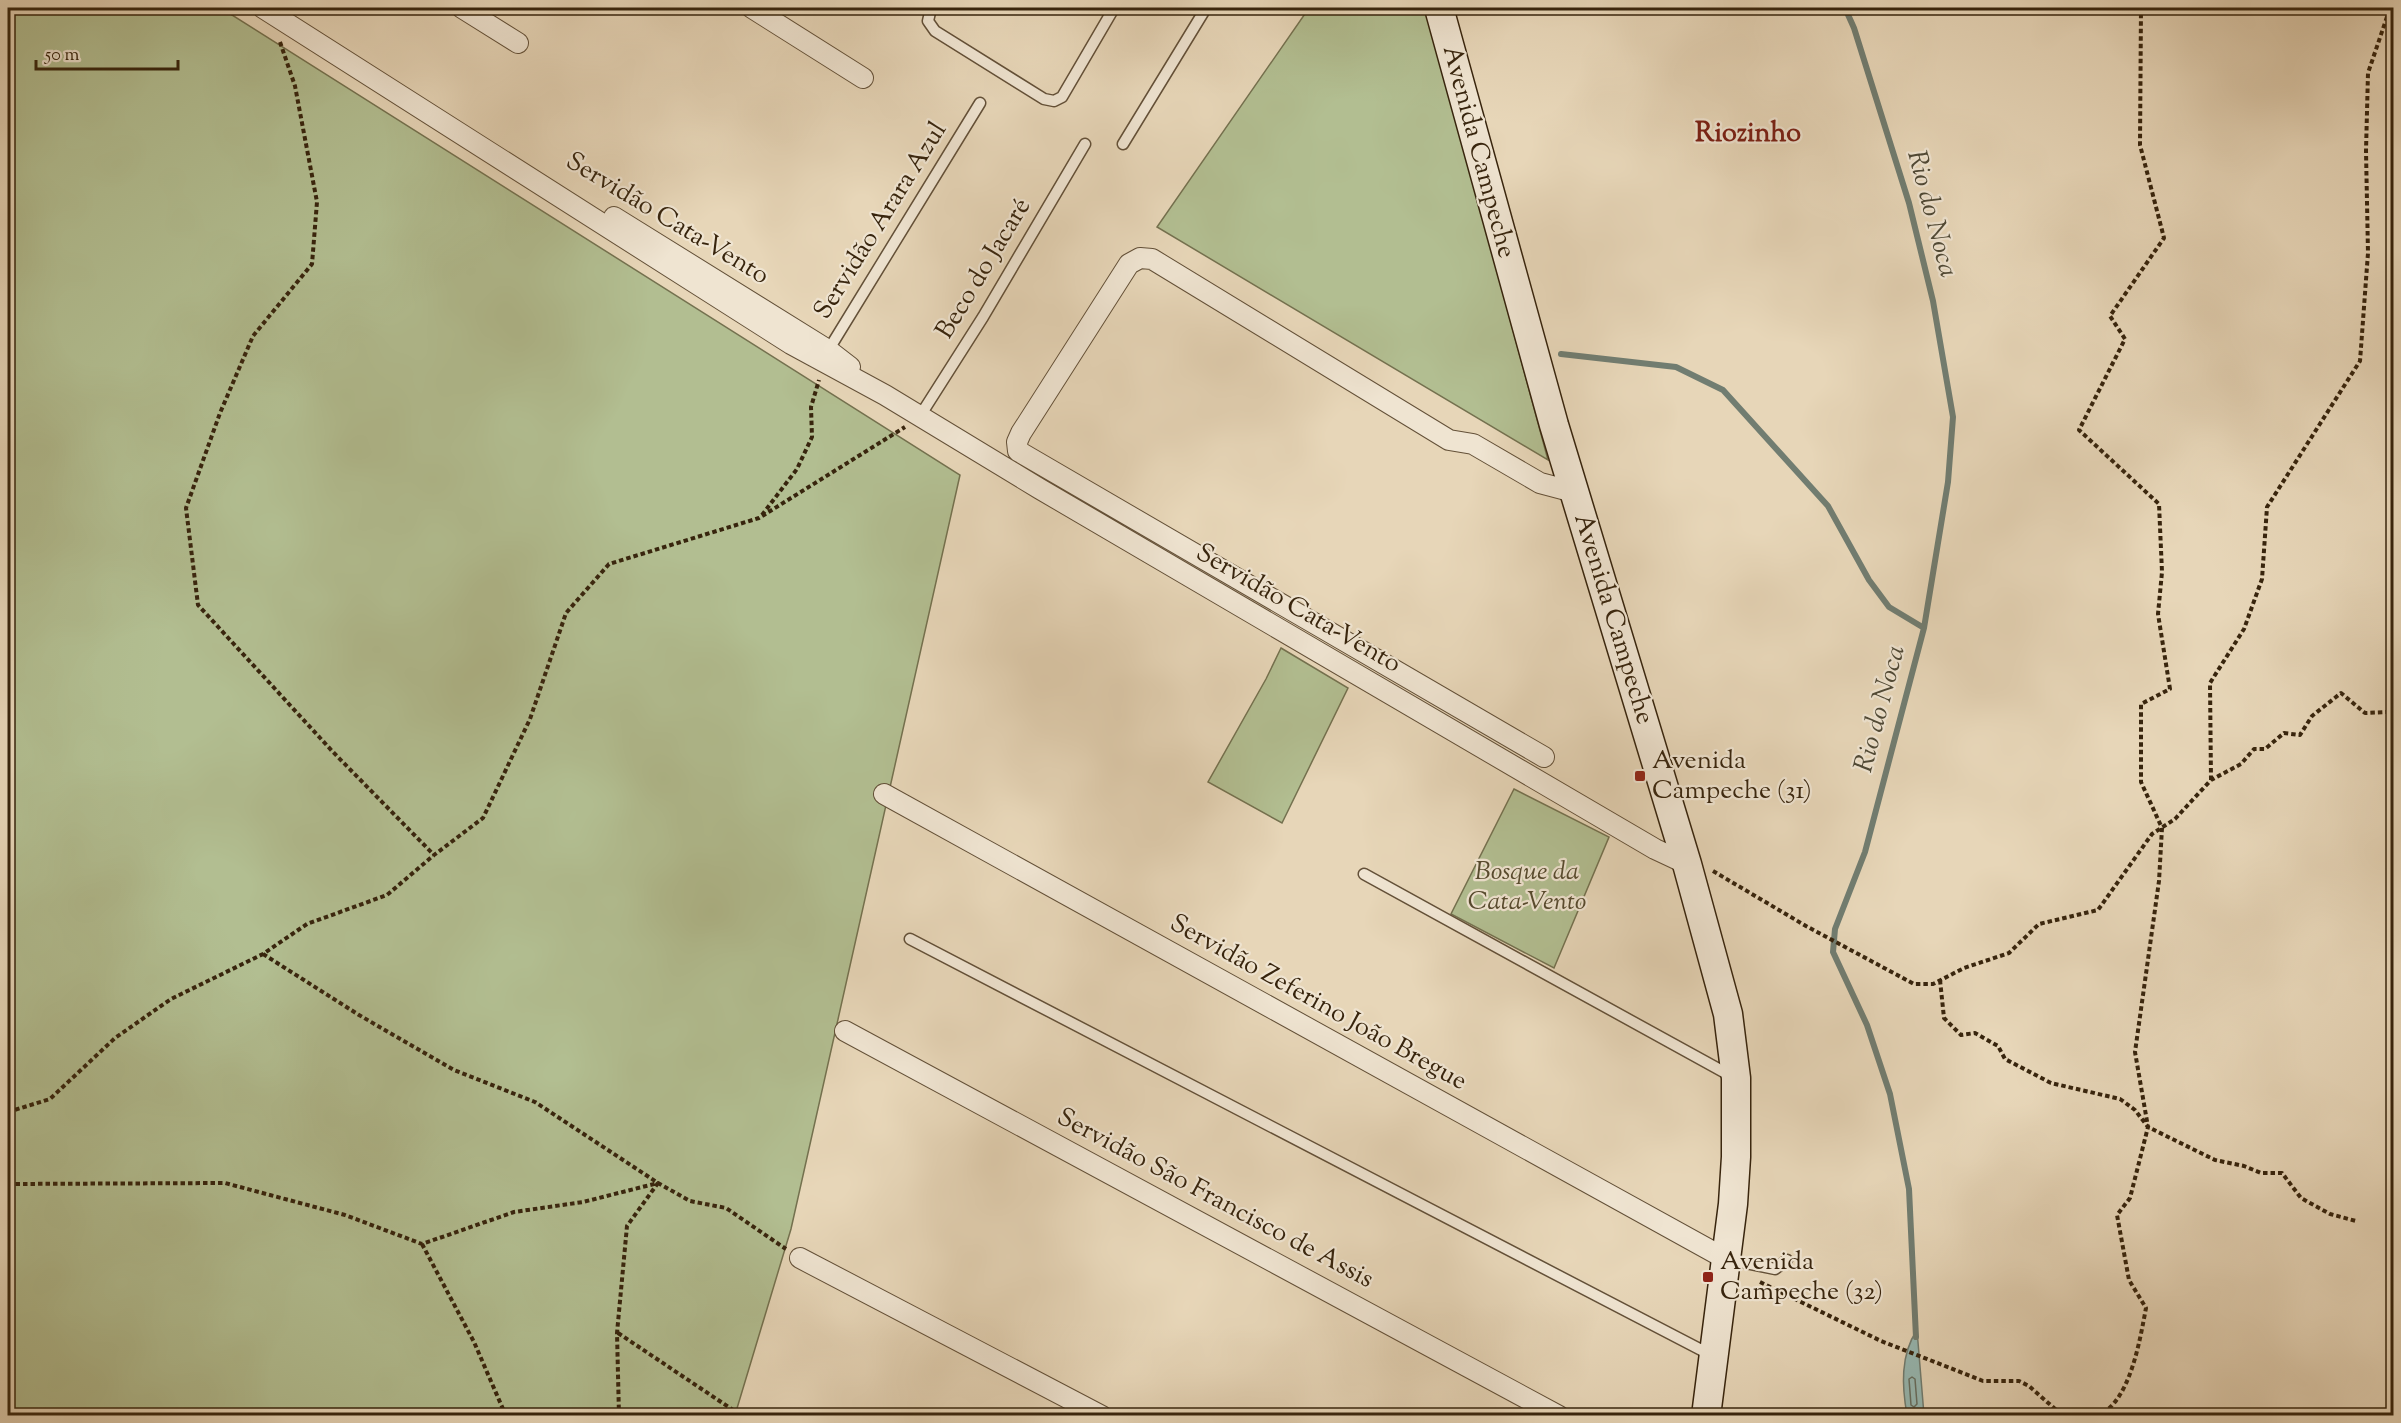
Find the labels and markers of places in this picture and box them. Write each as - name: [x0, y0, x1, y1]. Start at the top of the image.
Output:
- place label: Avenida Campeche (31): [1652, 743, 1812, 810]
- marker: Avenida Campeche (31): [1633, 769, 1647, 783]
- place label: Avenida Campeche (32): [1720, 1244, 1883, 1311]
- marker: Avenida Campeche (32): [1701, 1270, 1715, 1284]

